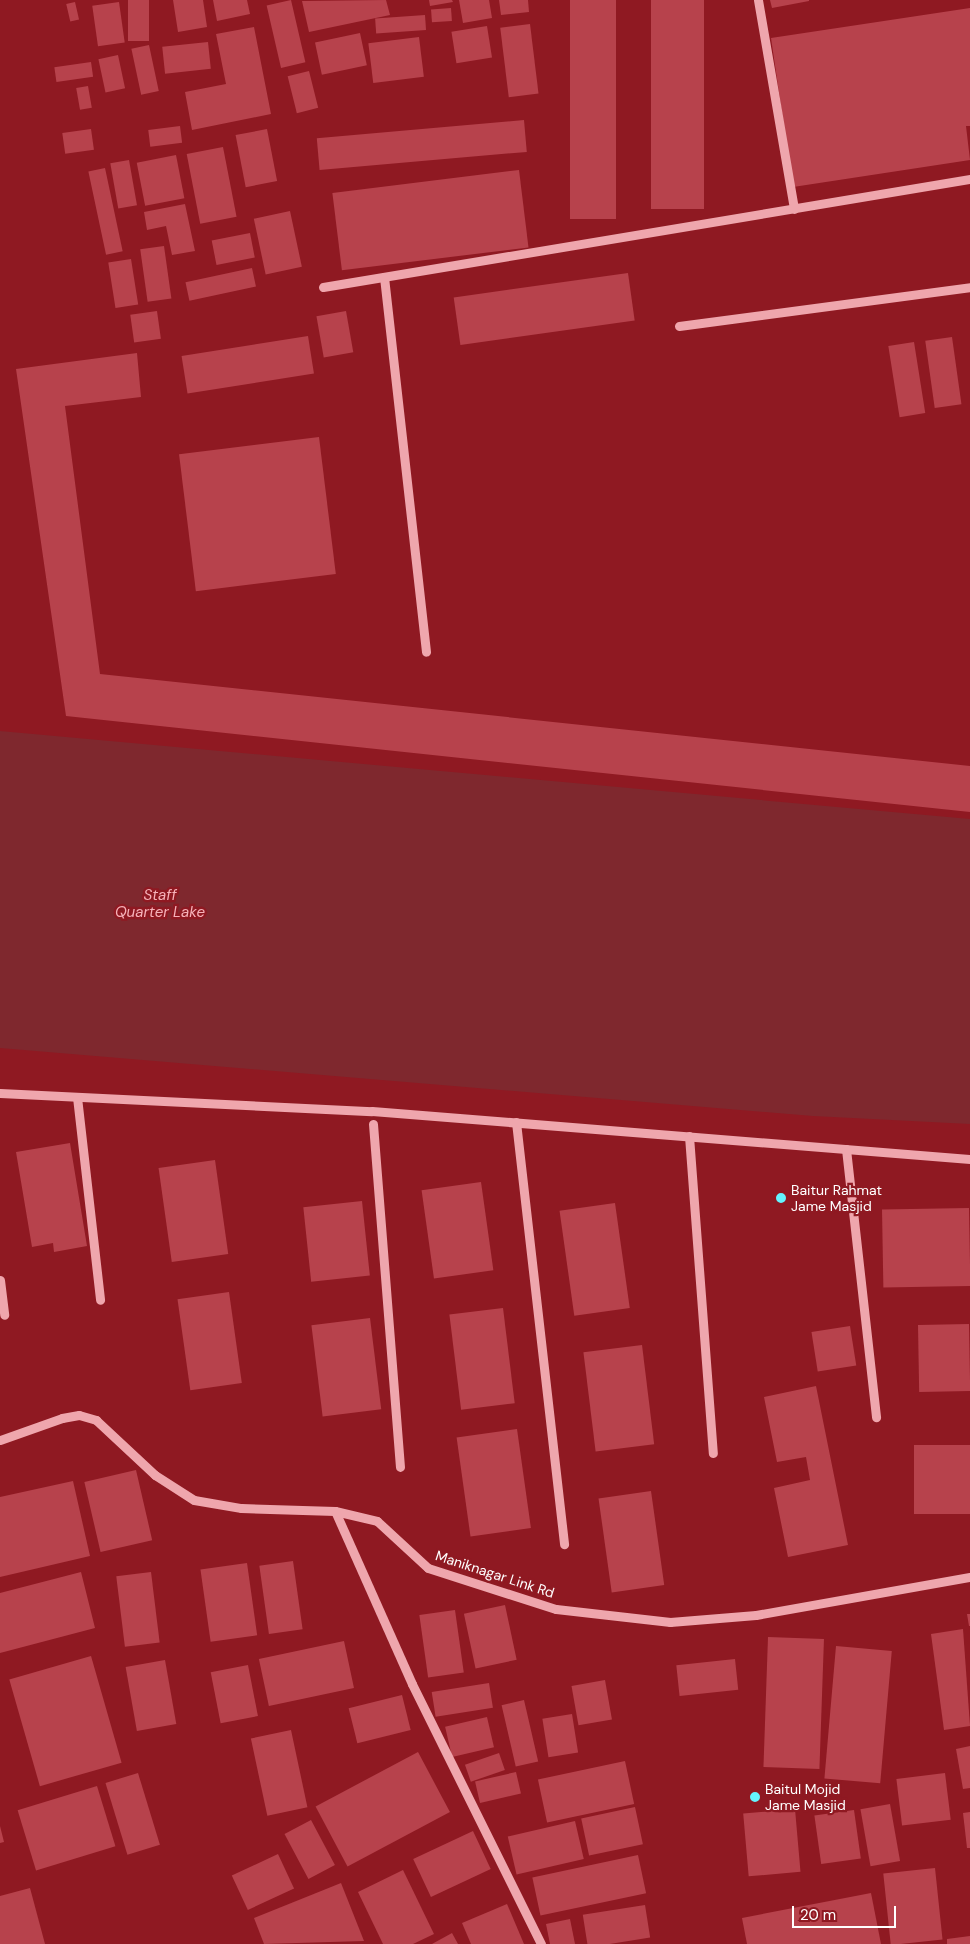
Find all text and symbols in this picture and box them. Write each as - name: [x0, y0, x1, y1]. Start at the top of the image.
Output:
- water label: Staff Quarter Lake: [115, 886, 205, 921]
- place label: Baitur Rahmat Jame Masjid: [791, 1182, 882, 1214]
- marker: Baitur Rahmat Jame Masjid: [775, 1192, 787, 1204]
- street label: Maniknagar Link Rd: [433, 1547, 557, 1601]
- place label: Baitul Mojid Jame Masjid: [765, 1781, 846, 1814]
- marker: Baitul Mojid Jame Masjid: [749, 1791, 761, 1803]
- scale bar: [795, 1896, 899, 1928]
- text: 20 m: [800, 1905, 836, 1925]

